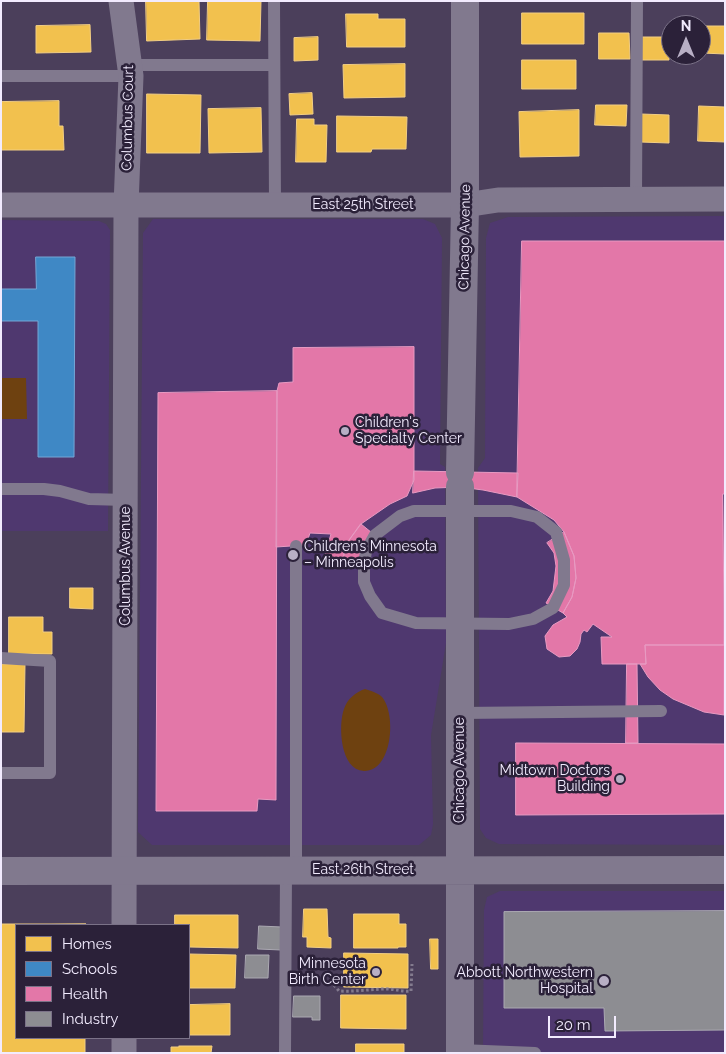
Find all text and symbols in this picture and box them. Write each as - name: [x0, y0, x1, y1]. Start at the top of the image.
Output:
- north arrow: [661, 15, 711, 65]
- text: N: [681, 18, 691, 34]
- street label: Columbus Court: [119, 65, 137, 171]
- street label: Chicago Avenue: [456, 184, 474, 290]
- street label: East 25th Street: [312, 197, 414, 213]
- place label: Children's Specialty Center: [355, 415, 462, 448]
- marker: Children's Specialty Center: [339, 425, 351, 437]
- street label: Columbus Avenue: [118, 506, 134, 626]
- place label: Children’s Minnesota – Minneapolis: [304, 539, 437, 572]
- marker: Children’s Minnesota – Minneapolis: [286, 548, 300, 562]
- street label: Chicago Avenue: [452, 717, 468, 823]
- place label: Midtown Doctors Building: [500, 763, 610, 796]
- marker: Midtown Doctors Building: [614, 773, 626, 785]
- street label: East 26th Street: [312, 862, 414, 878]
- legend: [15, 924, 190, 1039]
- text: Homes: [62, 935, 112, 953]
- place label: Minnesota Birth Center: [289, 956, 366, 989]
- text: Schools: [62, 960, 117, 978]
- place label: Abbott Northwestern Hospital: [457, 965, 593, 998]
- marker: Minnesota Birth Center: [370, 966, 382, 978]
- marker: Abbott Northwestern Hospital: [597, 974, 611, 988]
- text: Health: [62, 985, 108, 1003]
- scale bar: [551, 1006, 618, 1038]
- text: Industry: [62, 1010, 118, 1028]
- text: 20 m: [556, 1016, 591, 1034]

